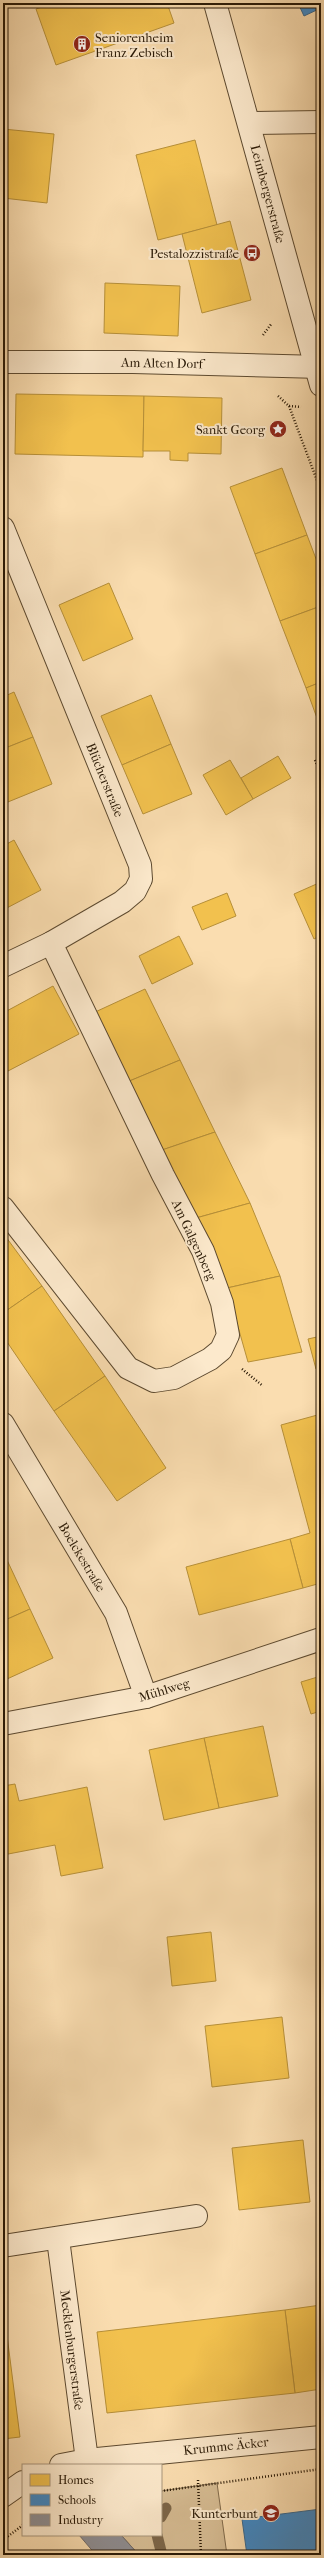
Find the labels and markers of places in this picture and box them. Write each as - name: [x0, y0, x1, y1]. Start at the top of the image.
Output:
- place label: Seniorenheim Franz Zebisch: [95, 30, 174, 60]
- building icon: Seniorenheim Franz Zebisch: [72, 34, 92, 54]
- bus stop icon: Pestalozzistraße: [242, 243, 262, 263]
- place label: Pestalozzistraße: [150, 246, 240, 261]
- place icon: Sankt Georg: [268, 419, 288, 439]
- place label: Sankt Georg: [196, 422, 266, 437]
- school or university icon: Kunterbunt: [261, 2503, 281, 2523]
- place label: Kunterbunt: [191, 2506, 258, 2521]

